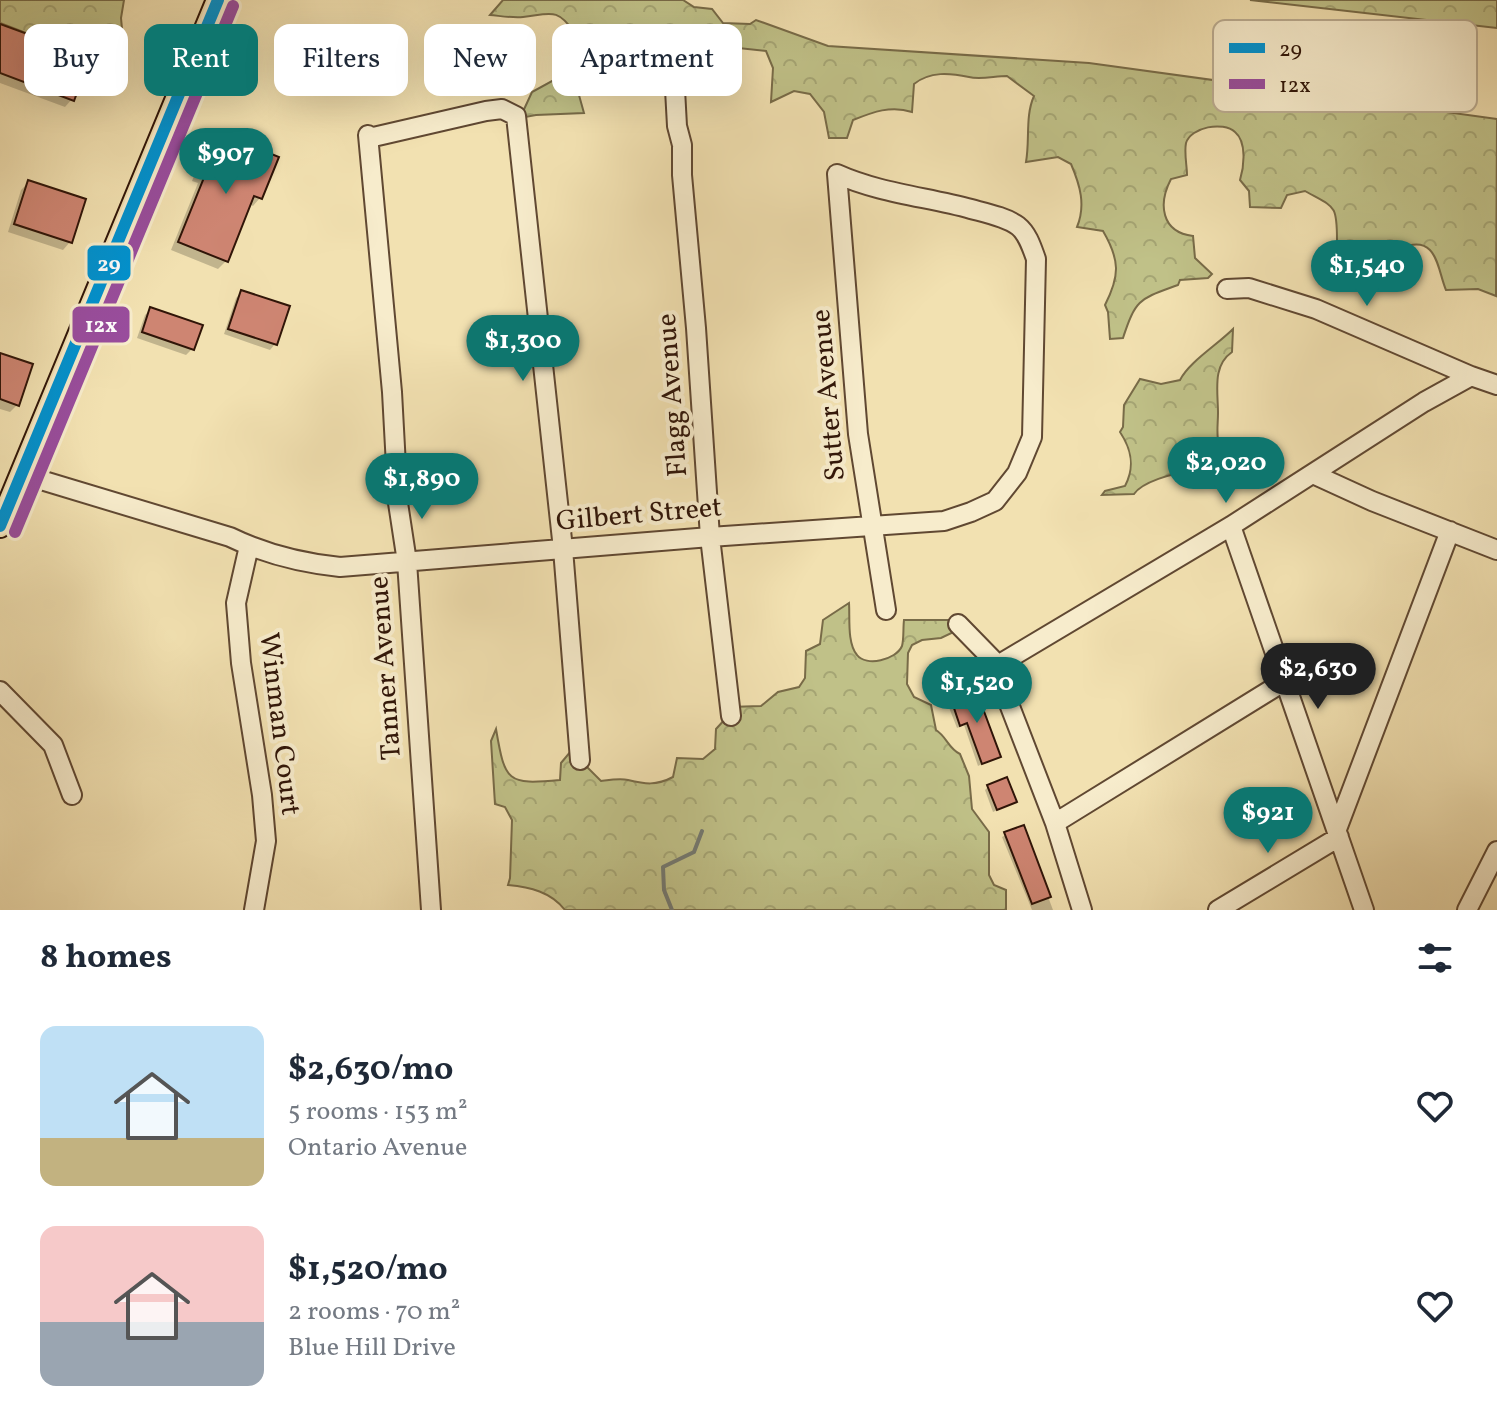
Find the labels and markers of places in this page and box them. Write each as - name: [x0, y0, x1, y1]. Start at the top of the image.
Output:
- pin: $907: [179, 128, 273, 196]
- pin: $1,540: [1302, 240, 1432, 308]
- pin: $1,300: [458, 315, 588, 383]
- pin: $2,020: [1161, 437, 1291, 505]
- pin: $1,890: [357, 453, 487, 521]
- pin: $2,630: [1253, 643, 1383, 711]
- pin: $1,520: [912, 657, 1042, 725]
- pin: $921: [1221, 787, 1315, 855]

